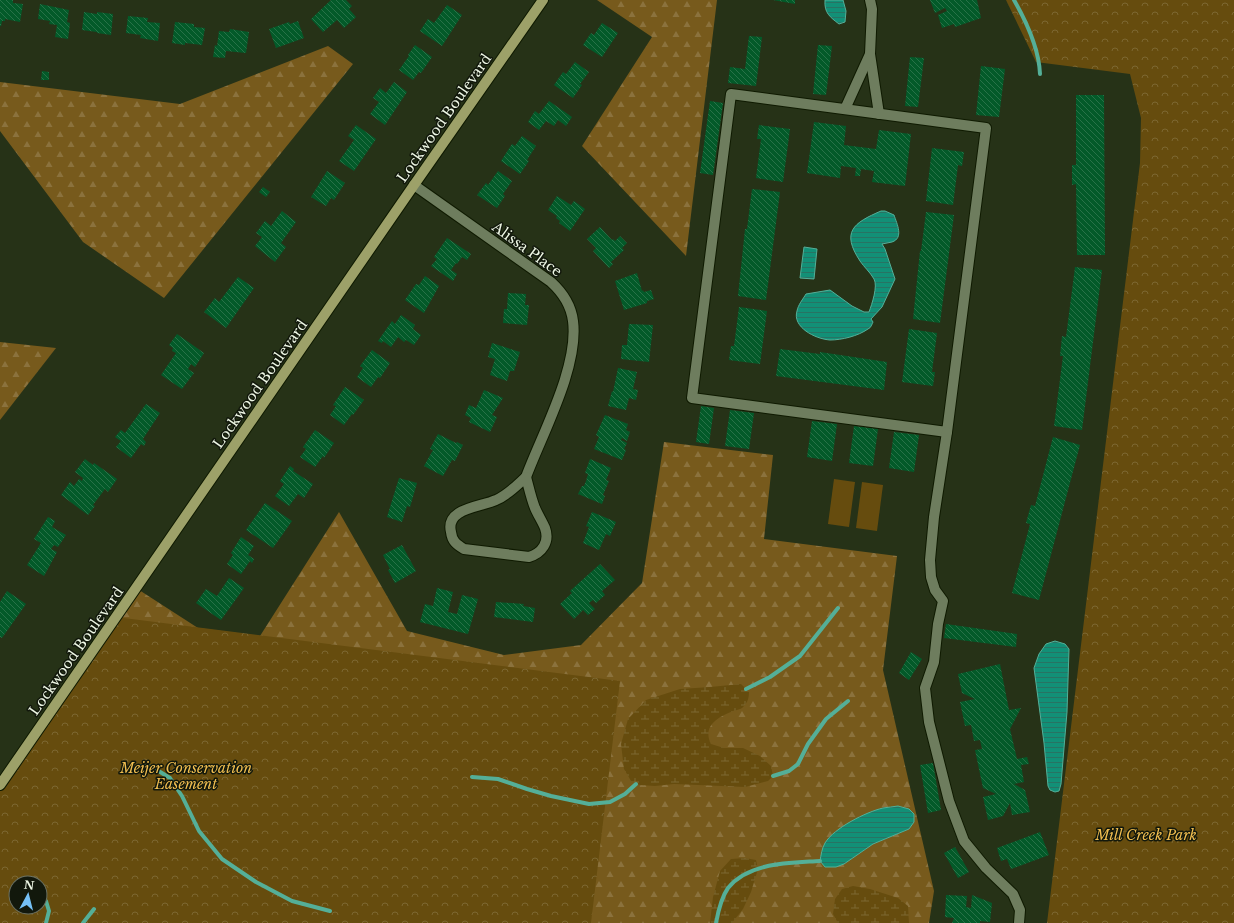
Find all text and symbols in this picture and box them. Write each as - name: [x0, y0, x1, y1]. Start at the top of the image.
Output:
- street label: Lockwood Boulevard: [393, 50, 495, 186]
- street label: Alissa Place: [488, 217, 565, 280]
- street label: Lockwood Boulevard: [209, 316, 311, 452]
- street label: Lockwood Boulevard: [25, 583, 127, 719]
- park label: Meijer Conservation Easement: [119, 759, 252, 793]
- park label: Mill Creek Park: [1094, 826, 1197, 844]
- north arrow: [8, 875, 48, 915]
- text: N: [23, 877, 36, 893]

